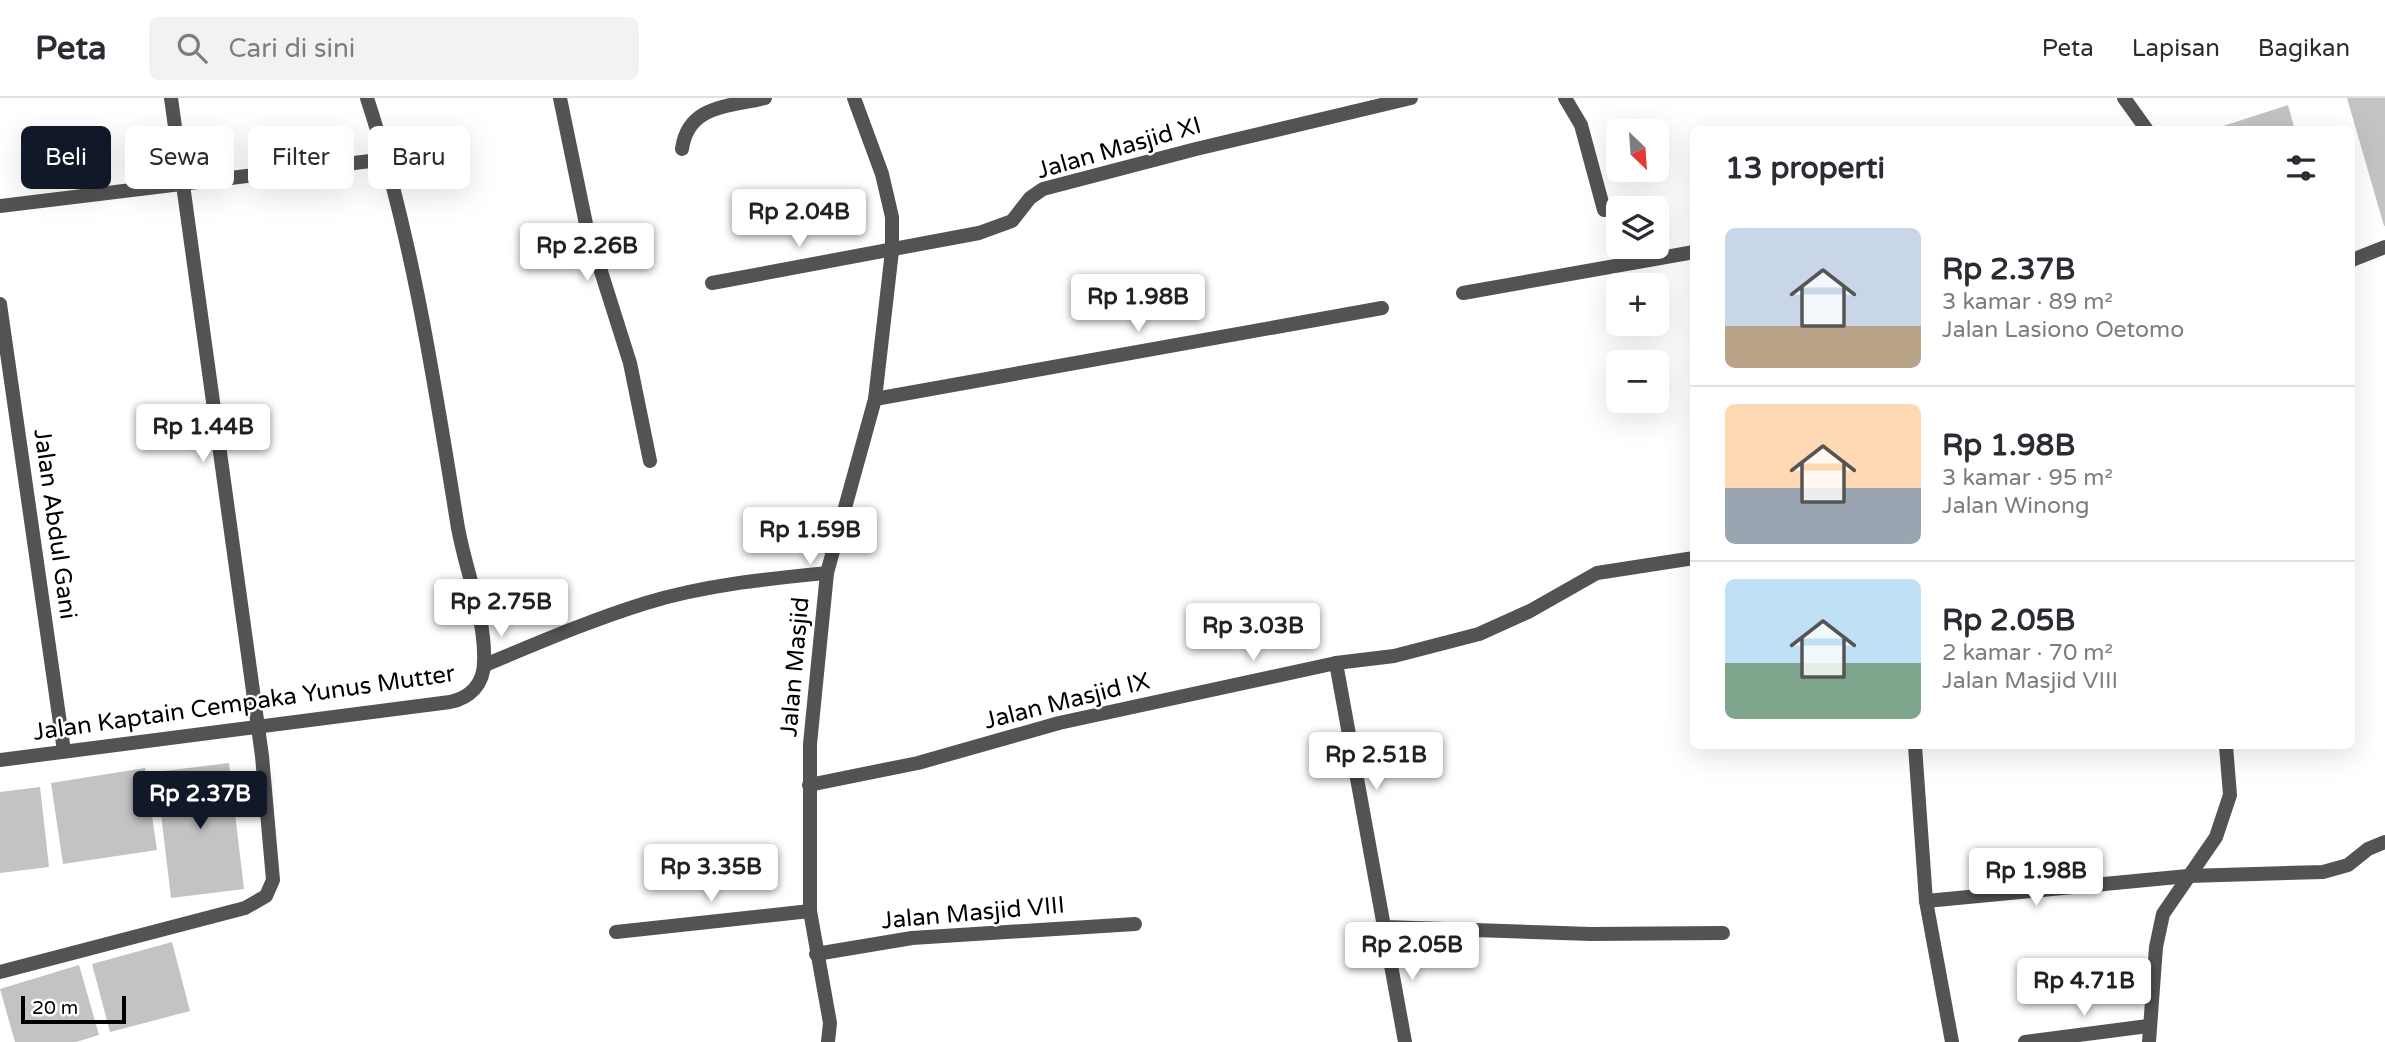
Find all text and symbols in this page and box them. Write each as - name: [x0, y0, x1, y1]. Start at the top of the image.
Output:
- search box: [149, 17, 639, 80]
- text: Peta: [35, 29, 107, 68]
- icon: search: [173, 29, 211, 67]
- text: Cari di sini: [229, 33, 355, 64]
- text: Peta: [2042, 34, 2094, 63]
- text: Lapisan: [2132, 34, 2220, 63]
- text: Bagikan: [2258, 34, 2350, 63]
- street label: Jalan Masjid XI: [1033, 111, 1205, 185]
- north arrow: [1606, 119, 1670, 182]
- map controls: [1606, 119, 1669, 413]
- chip: Beli: [21, 126, 111, 189]
- chip: Sewa: [125, 126, 234, 189]
- chip: Filter: [248, 126, 354, 189]
- chip: Baru: [368, 126, 470, 189]
- icon: filters: [2282, 149, 2320, 187]
- text: 13 properti: [1725, 150, 1885, 187]
- pin: Rp 2.04B: [727, 190, 871, 249]
- button: layers: [1606, 196, 1669, 259]
- text: Rp 2.04B: [748, 198, 850, 226]
- pin: Rp 2.26B: [515, 223, 659, 283]
- text: Rp 2.26B: [536, 232, 638, 260]
- text: Rp 2.37B: [1942, 251, 2075, 288]
- icon: home: [1781, 256, 1865, 340]
- button: +: [1606, 273, 1669, 336]
- pin: Rp 1.98B: [1066, 274, 1210, 334]
- text: Rp 1.98B: [1087, 283, 1189, 311]
- text: 3 kamar · 89 m²: [1942, 288, 2113, 316]
- text: Jalan Lasiono Oetomo: [1942, 316, 2184, 344]
- button: −: [1606, 350, 1669, 413]
- pin: Rp 1.44B: [131, 404, 275, 464]
- text: Rp 1.44B: [152, 413, 254, 441]
- street label: Jalan Abdul Gani: [27, 427, 83, 621]
- text: Rp 1.98B: [1942, 427, 2075, 464]
- icon: home: [1781, 432, 1865, 516]
- text: 3 kamar · 95 m²: [1942, 464, 2113, 492]
- text: Jalan Winong: [1942, 492, 2090, 520]
- pin: Rp 1.59B: [738, 508, 882, 567]
- text: Rp 1.59B: [759, 516, 861, 544]
- pin: Rp 2.75B: [429, 580, 573, 639]
- text: Rp 2.75B: [450, 588, 552, 616]
- street label: Jalan Masjid: [774, 596, 816, 738]
- text: Rp 2.05B: [1942, 602, 2075, 639]
- pin: Rp 3.03B: [1181, 603, 1325, 663]
- icon: home: [1781, 607, 1865, 691]
- text: Rp 3.03B: [1202, 612, 1304, 640]
- text: 2 kamar · 70 m²: [1942, 639, 2113, 667]
- street label: Jalan Kaptain Cempaka Yunus Mutter: [31, 659, 458, 747]
- street label: Jalan Masjid IX: [981, 666, 1153, 736]
- text: Jalan Masjid VIII: [1942, 667, 2118, 695]
- pin: Rp 2.51B: [1304, 732, 1448, 792]
- text: Rp 2.51B: [1325, 741, 1427, 769]
- pin: Rp 2.37B: [128, 772, 272, 831]
- text: Rp 2.37B: [149, 780, 251, 808]
- pin: Rp 3.35B: [639, 844, 783, 904]
- pin: Rp 1.98B: [1964, 848, 2108, 908]
- text: Rp 3.35B: [660, 853, 762, 881]
- text: Rp 1.98B: [1985, 857, 2087, 885]
- street label: Jalan Masjid VIII: [880, 891, 1066, 935]
- pin: Rp 2.05B: [1340, 922, 1484, 982]
- text: Rp 2.05B: [1361, 931, 1463, 959]
- pin: Rp 4.71B: [2012, 958, 2156, 1018]
- text: Rp 4.71B: [2033, 967, 2135, 995]
- scale bar: [21, 993, 126, 1025]
- text: 20 m: [32, 997, 78, 1019]

